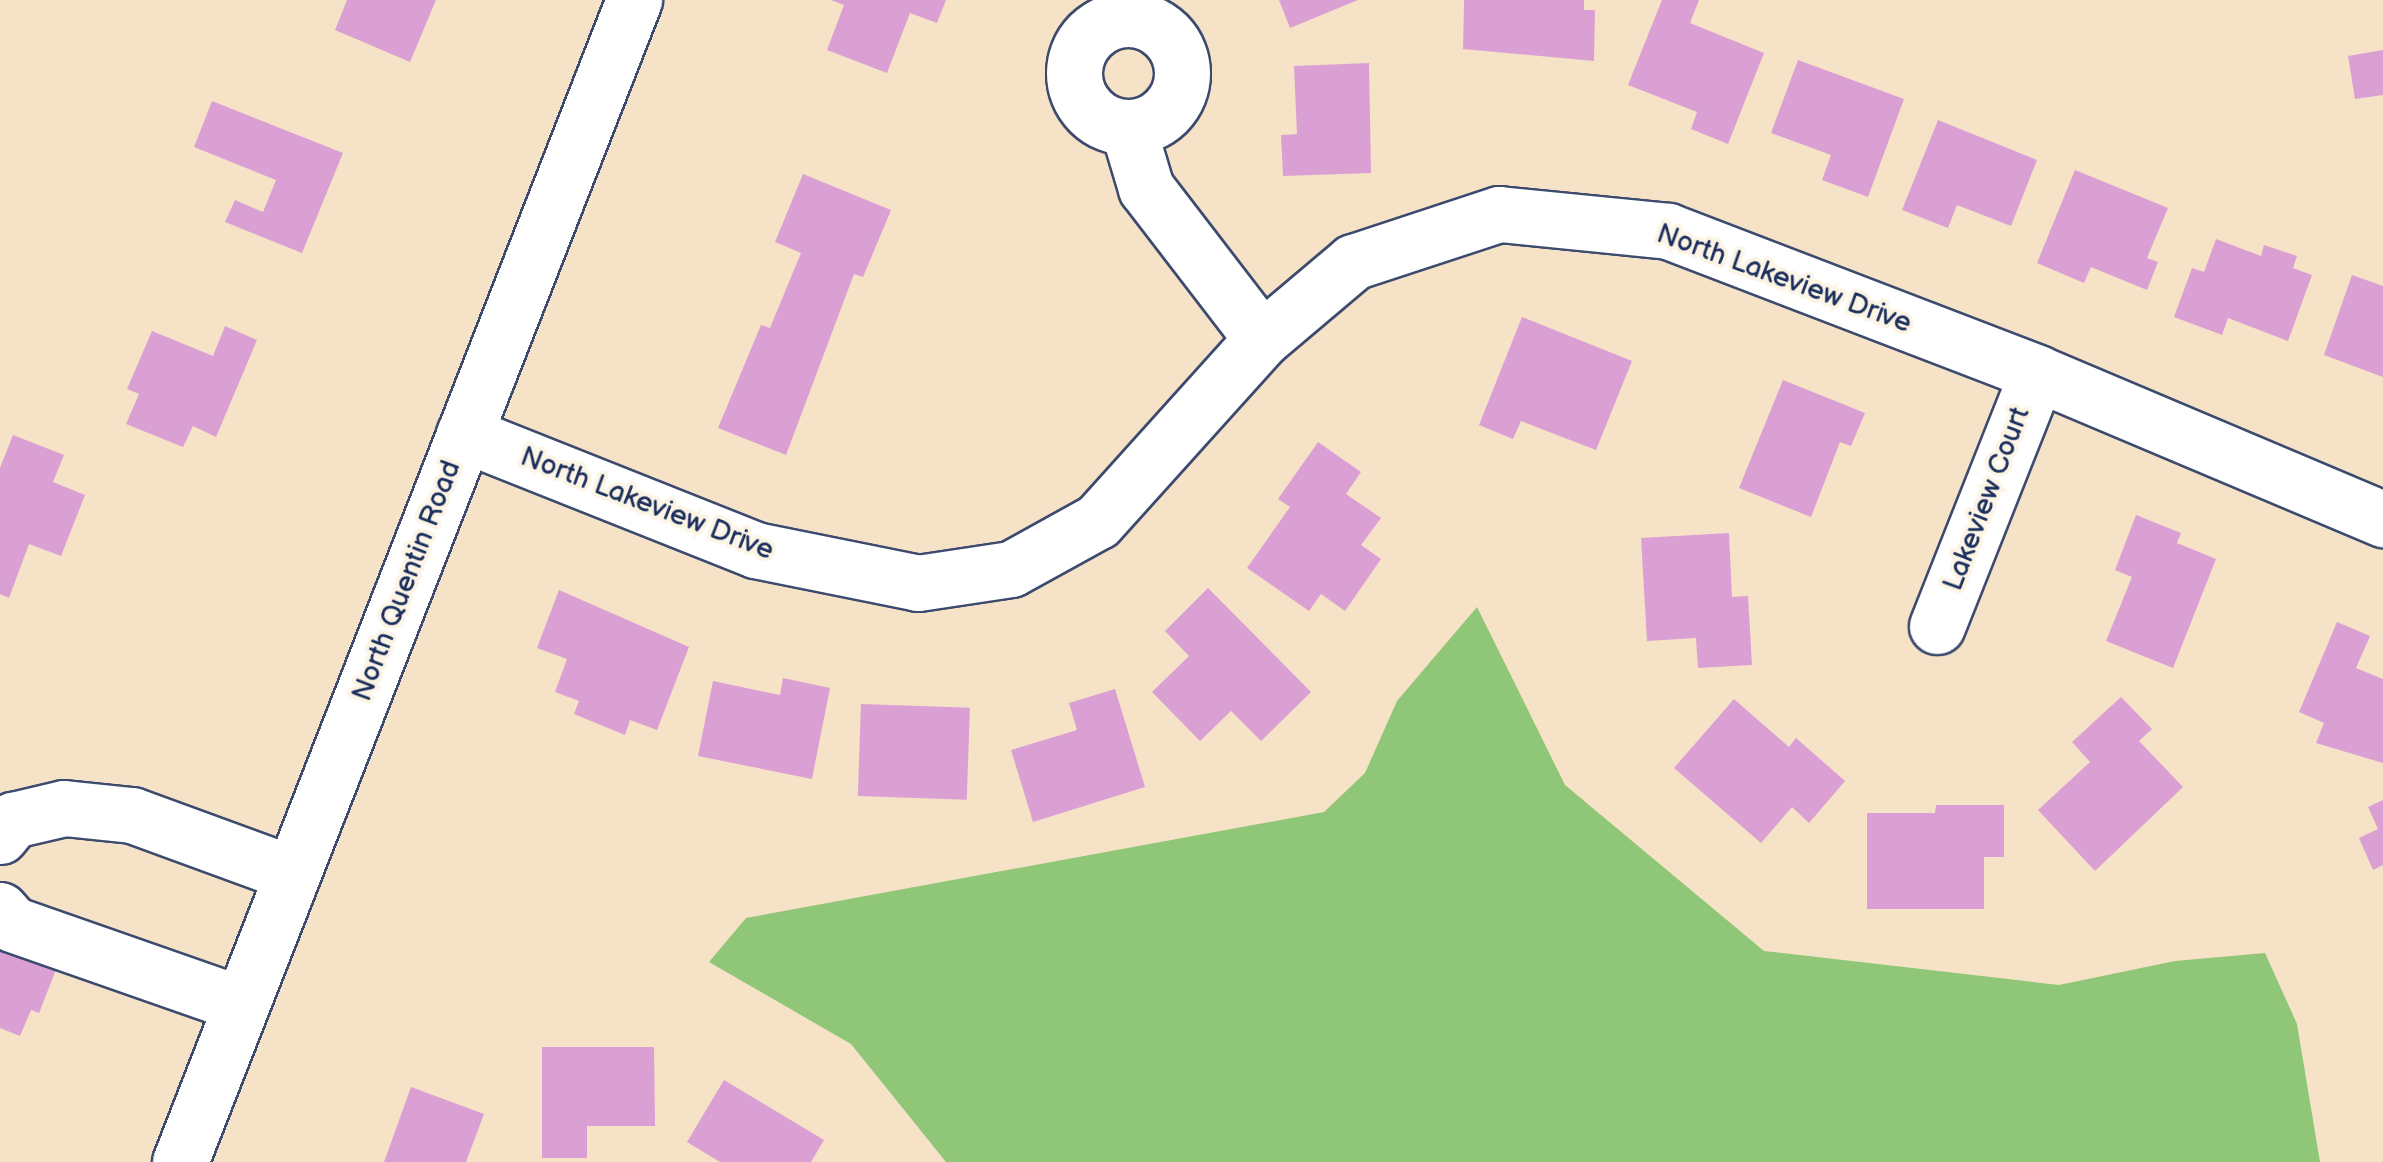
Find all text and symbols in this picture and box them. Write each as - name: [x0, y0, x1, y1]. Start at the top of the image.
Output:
- street label: North Lakeview Drive: [1652, 217, 1916, 341]
- street label: Lakeview Court: [1937, 402, 2037, 596]
- street label: North Lakeview Drive: [516, 440, 778, 568]
- street label: North Quentin Road: [346, 456, 468, 706]

